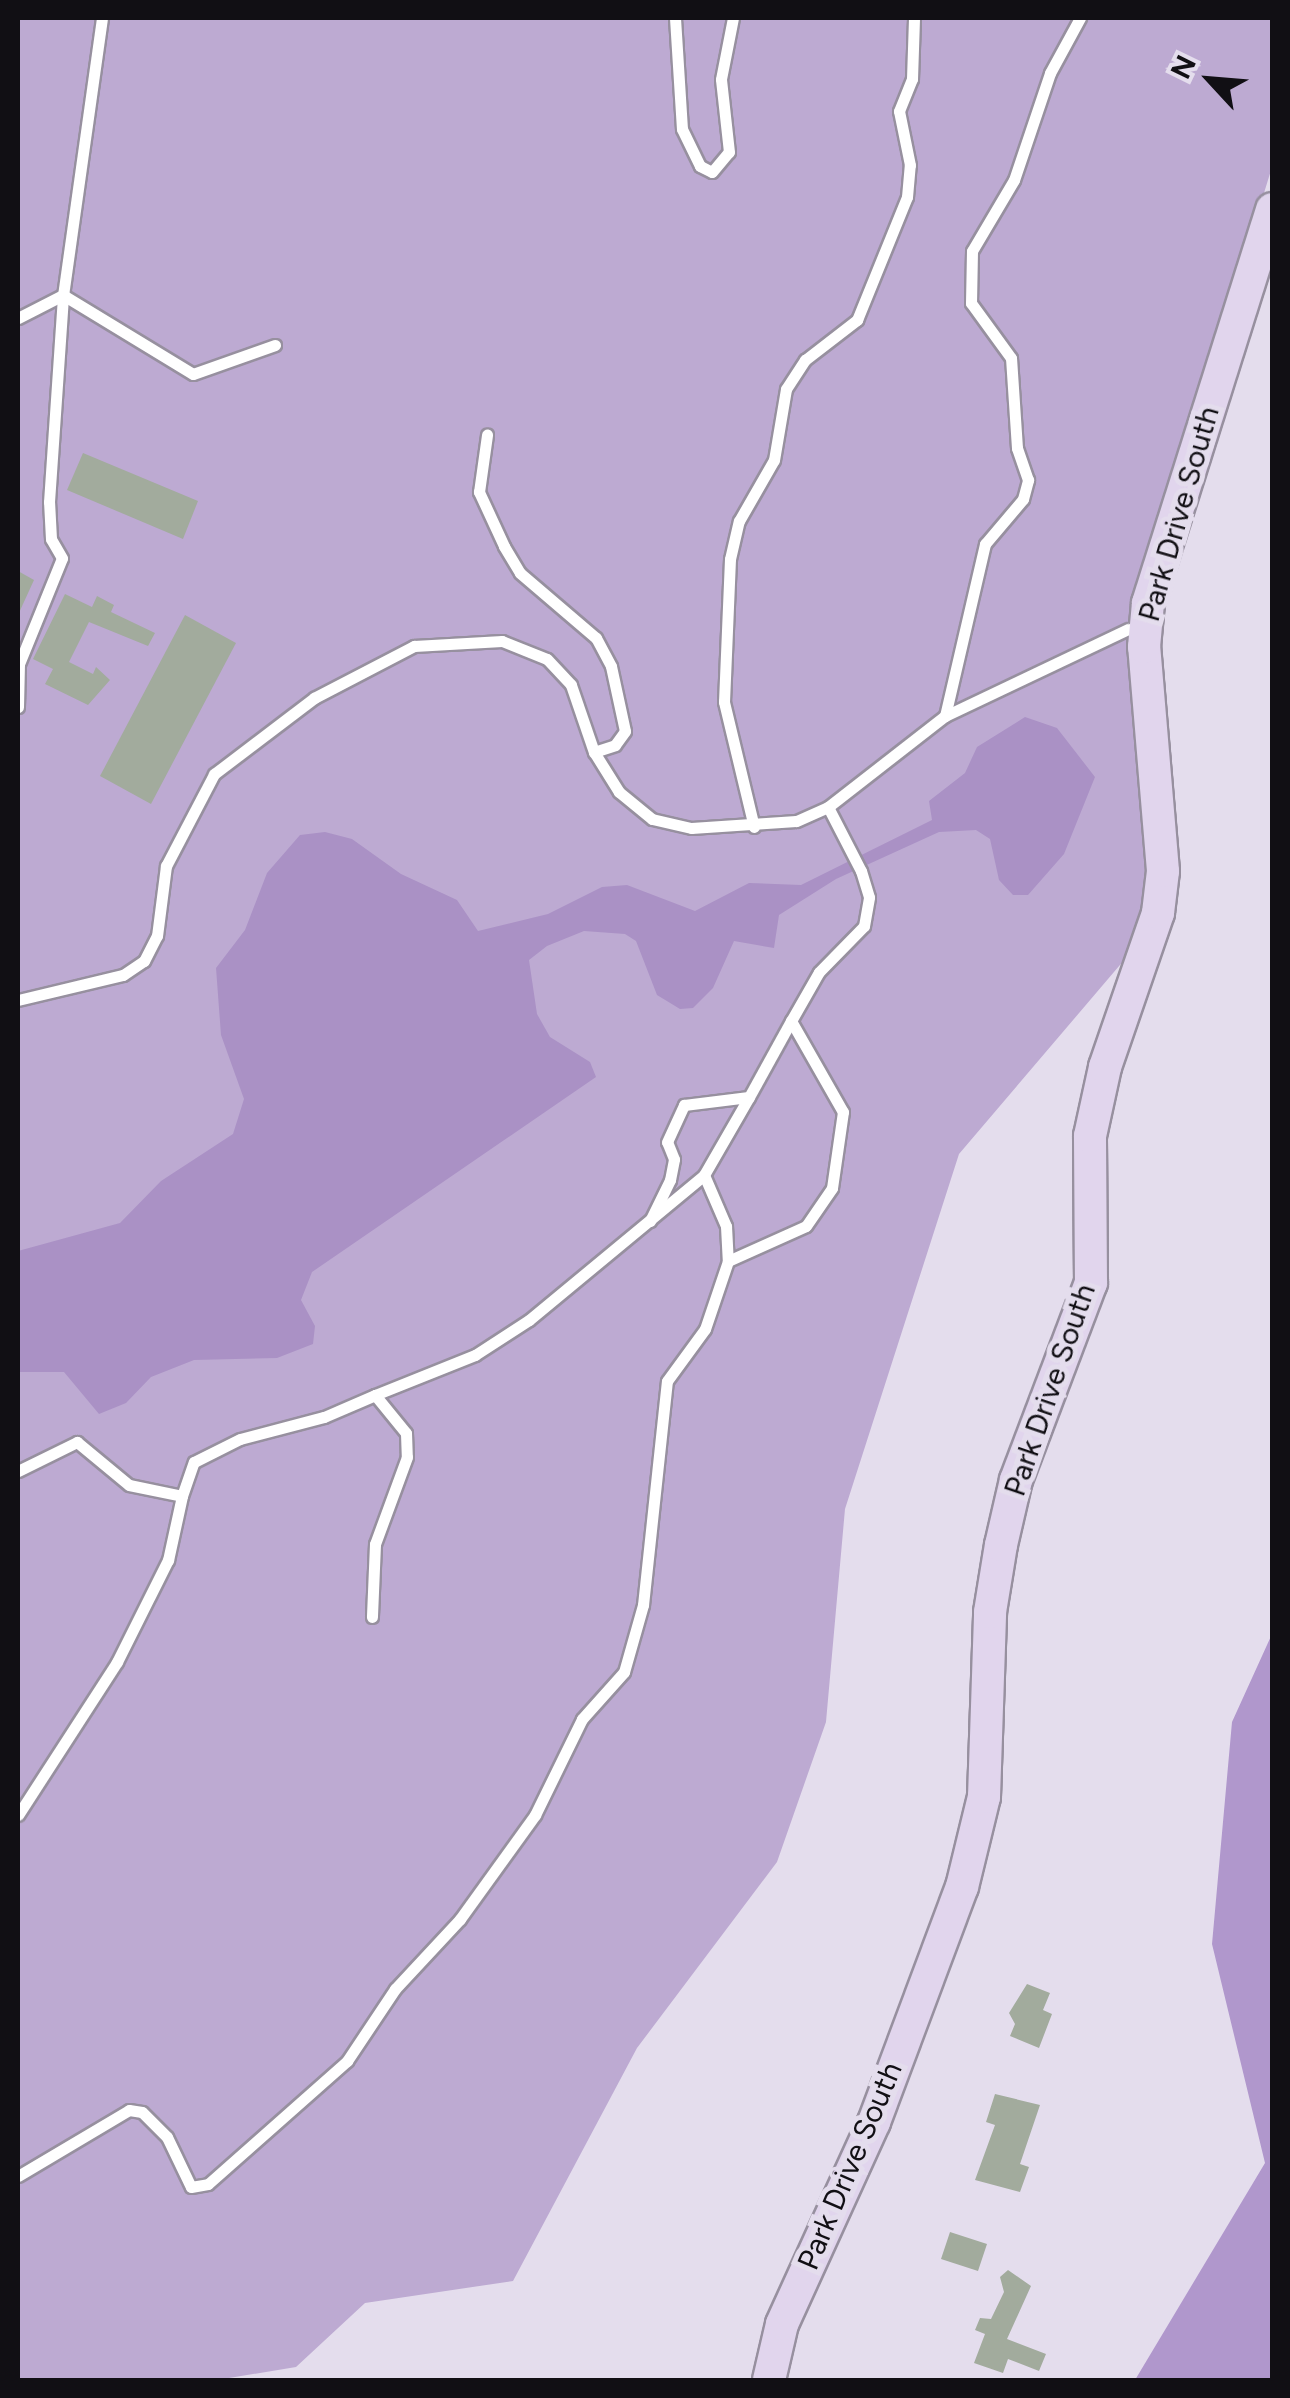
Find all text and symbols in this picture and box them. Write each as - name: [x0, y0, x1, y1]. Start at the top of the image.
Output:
- north arrow: [1160, 30, 1260, 130]
- text: N: [1163, 50, 1203, 84]
- street label: Park Drive South: [1131, 402, 1227, 626]
- street label: Park Drive South: [997, 1279, 1103, 1501]
- street label: Park Drive South: [790, 2057, 910, 2275]

